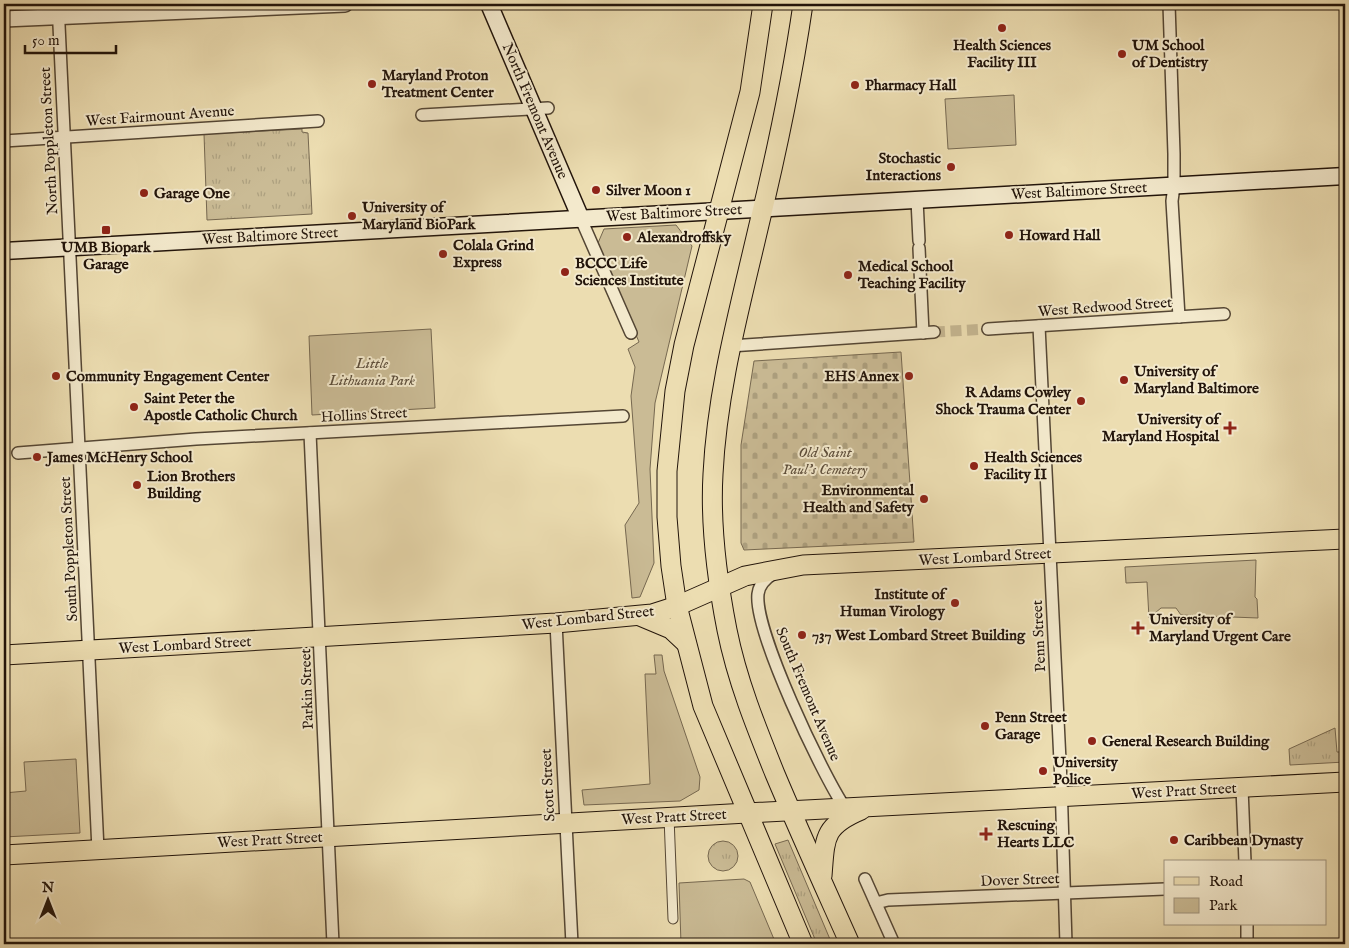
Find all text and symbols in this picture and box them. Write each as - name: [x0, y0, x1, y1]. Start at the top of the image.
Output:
- scale bar: [25, 22, 116, 54]
- marker: Health Sciences Facility III: [996, 22, 1008, 34]
- text: 50 m: [32, 31, 60, 50]
- place label: Health Sciences Facility III: [953, 36, 1052, 72]
- place label: UM School of Dentistry: [1131, 36, 1209, 72]
- street label: North Fremont Avenue: [498, 40, 572, 182]
- marker: UM School of Dentistry: [1116, 48, 1128, 60]
- place label: Maryland Proton Treatment Center: [381, 66, 494, 102]
- street label: North Poppleton Street: [36, 67, 62, 215]
- place label: Pharmacy Hall: [865, 76, 957, 95]
- marker: Maryland Proton Treatment Center: [366, 78, 378, 90]
- marker: Pharmacy Hall: [849, 79, 861, 91]
- street label: West Fairmount Avenue: [85, 101, 235, 131]
- place label: Stochastic Interactions: [866, 149, 942, 185]
- marker: Stochastic Interactions: [945, 161, 957, 173]
- street label: West Baltimore Street: [1010, 178, 1148, 204]
- place label: Silver Moon 1: [606, 181, 691, 200]
- place label: Garage One: [154, 184, 230, 203]
- marker: Silver Moon 1: [590, 184, 602, 196]
- marker: Garage One: [138, 187, 150, 199]
- place label: University of Maryland BioPark: [361, 198, 476, 234]
- street label: West Baltimore Street: [605, 200, 743, 226]
- marker: University of Maryland BioPark: [346, 210, 358, 222]
- street label: West Baltimore Street: [201, 223, 339, 249]
- marker: UMB Biopark Garage: [100, 224, 112, 236]
- place label: Howard Hall: [1019, 226, 1101, 245]
- place label: Alexandroffsky: [636, 228, 732, 247]
- marker: Howard Hall: [1003, 229, 1015, 241]
- marker: Alexandroffsky: [621, 231, 633, 243]
- place label: Colala Grind Express: [453, 236, 535, 272]
- place label: UMB Biopark Garage: [60, 238, 152, 274]
- marker: Colala Grind Express: [437, 248, 449, 260]
- place label: BCCC Life Sciences Institute: [575, 254, 684, 290]
- place label: Medical School Teaching Facility: [857, 257, 966, 293]
- marker: BCCC Life Sciences Institute: [559, 266, 571, 278]
- marker: Medical School Teaching Facility: [842, 269, 854, 281]
- street label: West Redwood Street: [1037, 293, 1173, 321]
- park label: Little Lithuania Park: [328, 354, 415, 390]
- place label: University of Maryland Baltimore: [1133, 362, 1259, 398]
- place label: Community Engagement Center: [66, 367, 270, 386]
- place label: EHS Annex: [824, 367, 900, 386]
- marker: Community Engagement Center: [50, 370, 62, 382]
- marker: EHS Annex: [903, 370, 915, 382]
- marker: University of Maryland Baltimore: [1118, 374, 1130, 386]
- place label: R Adams Cowley Shock Trauma Center: [936, 383, 1072, 419]
- place label: Saint Peter the Apostle Catholic Church: [143, 389, 298, 425]
- marker: R Adams Cowley Shock Trauma Center: [1075, 395, 1087, 407]
- marker: Saint Peter the Apostle Catholic Church: [128, 401, 140, 413]
- street label: Hollins Street: [320, 403, 408, 427]
- place label: University of Maryland Hospital: [1102, 410, 1222, 446]
- marker: University of Maryland Hospital: [1223, 421, 1237, 435]
- park label: Old Saint Paul's Cemetery: [783, 443, 868, 479]
- place label: James McHenry School: [45, 448, 193, 467]
- place label: Health Sciences Facility II: [984, 448, 1083, 484]
- marker: James McHenry School: [31, 451, 43, 463]
- marker: Health Sciences Facility II: [968, 460, 980, 472]
- place label: Lion Brothers Building: [147, 467, 236, 503]
- street label: South Poppleton Street: [56, 476, 82, 622]
- marker: Lion Brothers Building: [131, 479, 143, 491]
- place label: Environmental Health and Safety: [803, 481, 915, 517]
- marker: Environmental Health and Safety: [918, 493, 930, 505]
- street label: West Lombard Street: [918, 544, 1052, 570]
- place label: Institute of Human Virology: [840, 585, 948, 621]
- marker: Institute of Human Virology: [949, 597, 961, 609]
- street label: Penn Street: [1028, 600, 1050, 672]
- street label: West Lombard Street: [521, 602, 655, 634]
- place label: University of Maryland Urgent Care: [1148, 610, 1291, 646]
- marker: University of Maryland Urgent Care: [1131, 621, 1145, 635]
- street label: South Fremont Avenue: [771, 624, 845, 764]
- place label: 737 West Lombard Street Building: [812, 626, 1026, 645]
- marker: 737 West Lombard Street Building: [796, 629, 808, 641]
- street label: West Lombard Street: [118, 632, 252, 658]
- street label: Parkin Street: [296, 648, 318, 730]
- place label: Penn Street Garage: [995, 708, 1068, 744]
- marker: Penn Street Garage: [979, 720, 991, 732]
- place label: General Research Building: [1102, 732, 1270, 751]
- marker: General Research Building: [1086, 735, 1098, 747]
- street label: Scott Street: [537, 748, 559, 822]
- place label: University Police: [1052, 753, 1119, 789]
- marker: University Police: [1037, 765, 1049, 777]
- street label: West Pratt Street: [1131, 779, 1237, 803]
- street label: West Pratt Street: [621, 805, 727, 829]
- place label: Rescuing Hearts LLC: [997, 816, 1075, 852]
- marker: Rescuing Hearts LLC: [979, 827, 993, 841]
- street label: West Pratt Street: [217, 828, 323, 852]
- place label: Caribbean Dynasty: [1184, 831, 1304, 850]
- marker: Caribbean Dynasty: [1168, 834, 1180, 846]
- legend: [1164, 860, 1326, 926]
- street label: Dover Street: [980, 869, 1060, 891]
- text: Road: [1209, 872, 1244, 891]
- north arrow: [22, 876, 72, 926]
- text: N: [41, 879, 54, 897]
- text: Park: [1209, 896, 1239, 915]

